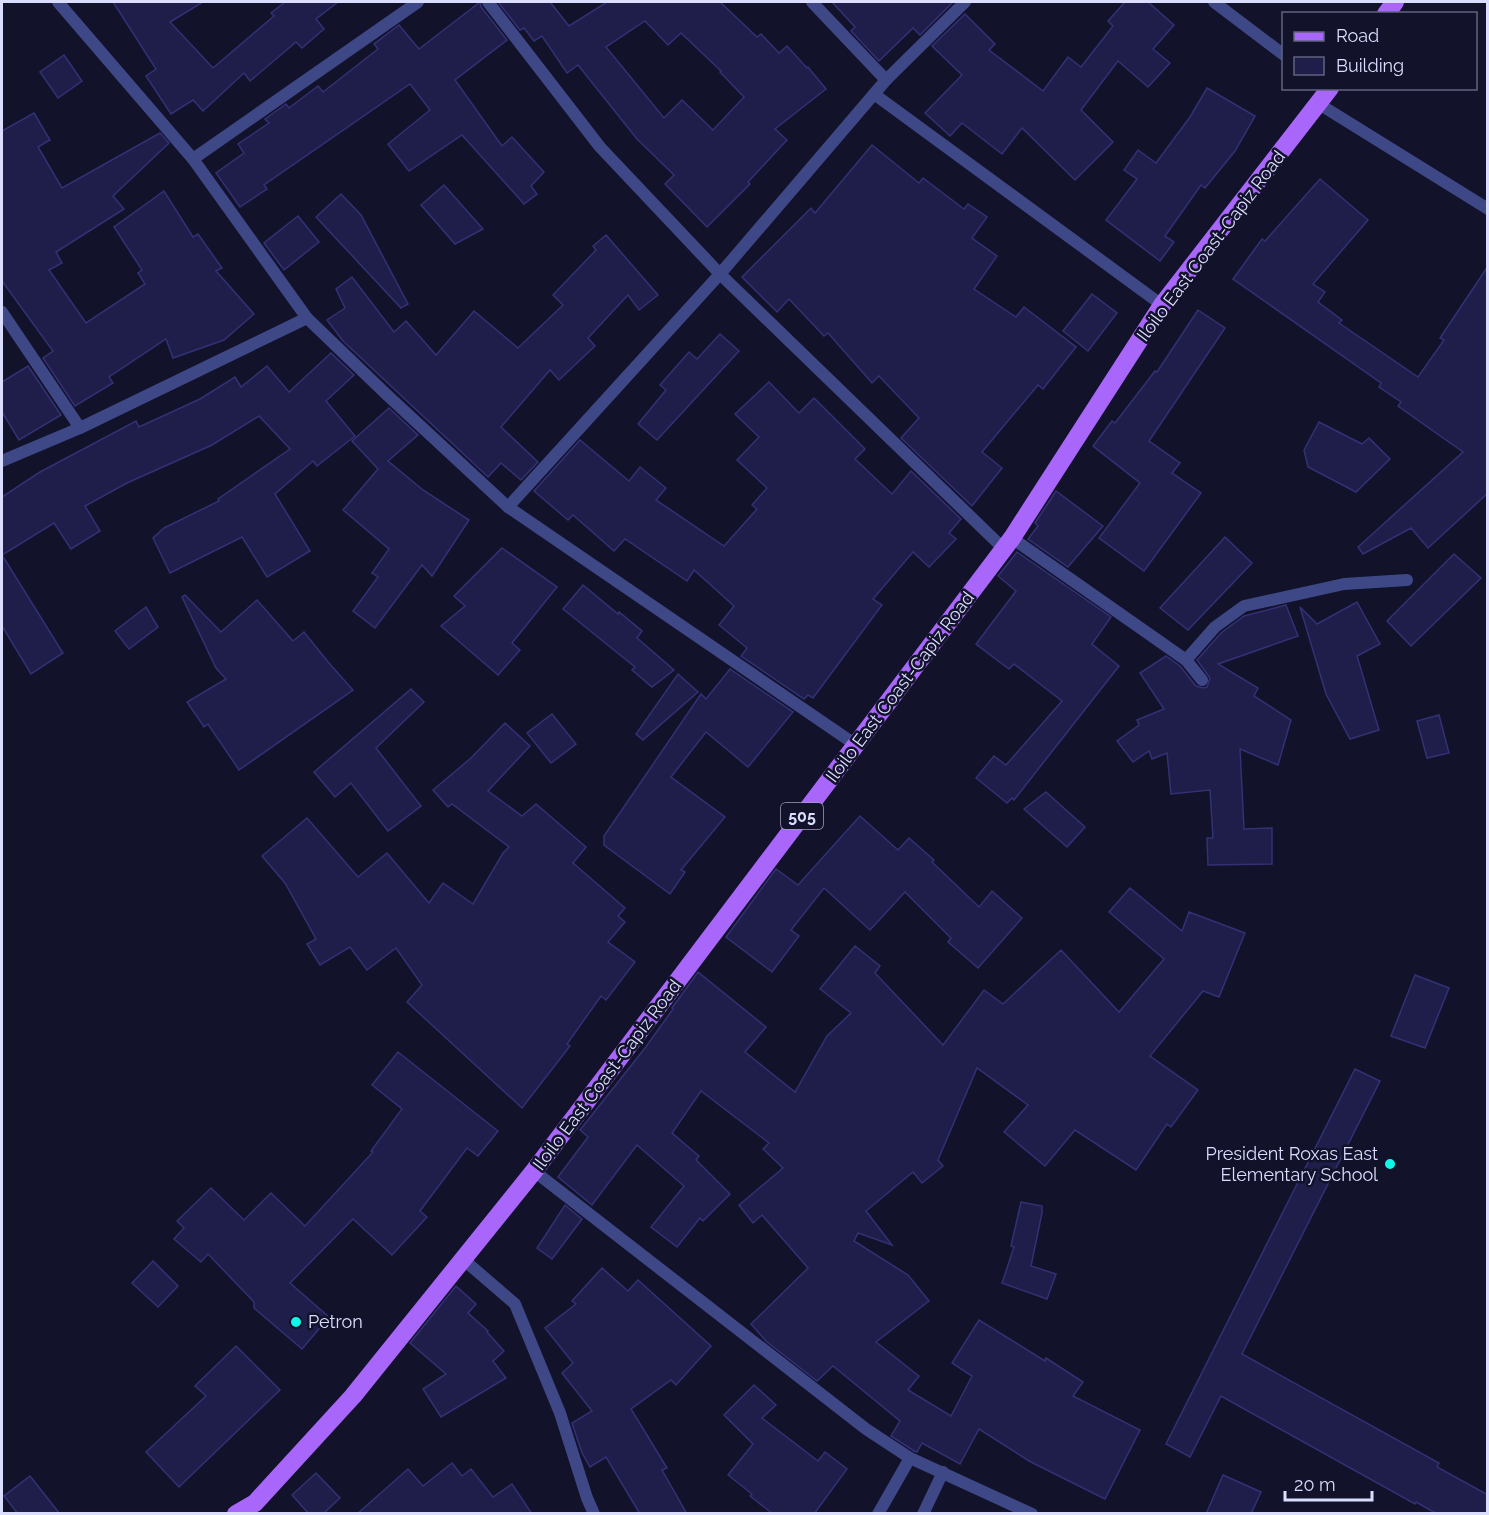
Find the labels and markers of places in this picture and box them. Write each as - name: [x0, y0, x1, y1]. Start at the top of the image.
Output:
- place label: President Roxas East Elementary School: [1206, 1143, 1378, 1185]
- marker: President Roxas East Elementary School: [1383, 1157, 1397, 1171]
- place label: Petron: [308, 1311, 363, 1332]
- marker: Petron: [289, 1315, 303, 1329]

